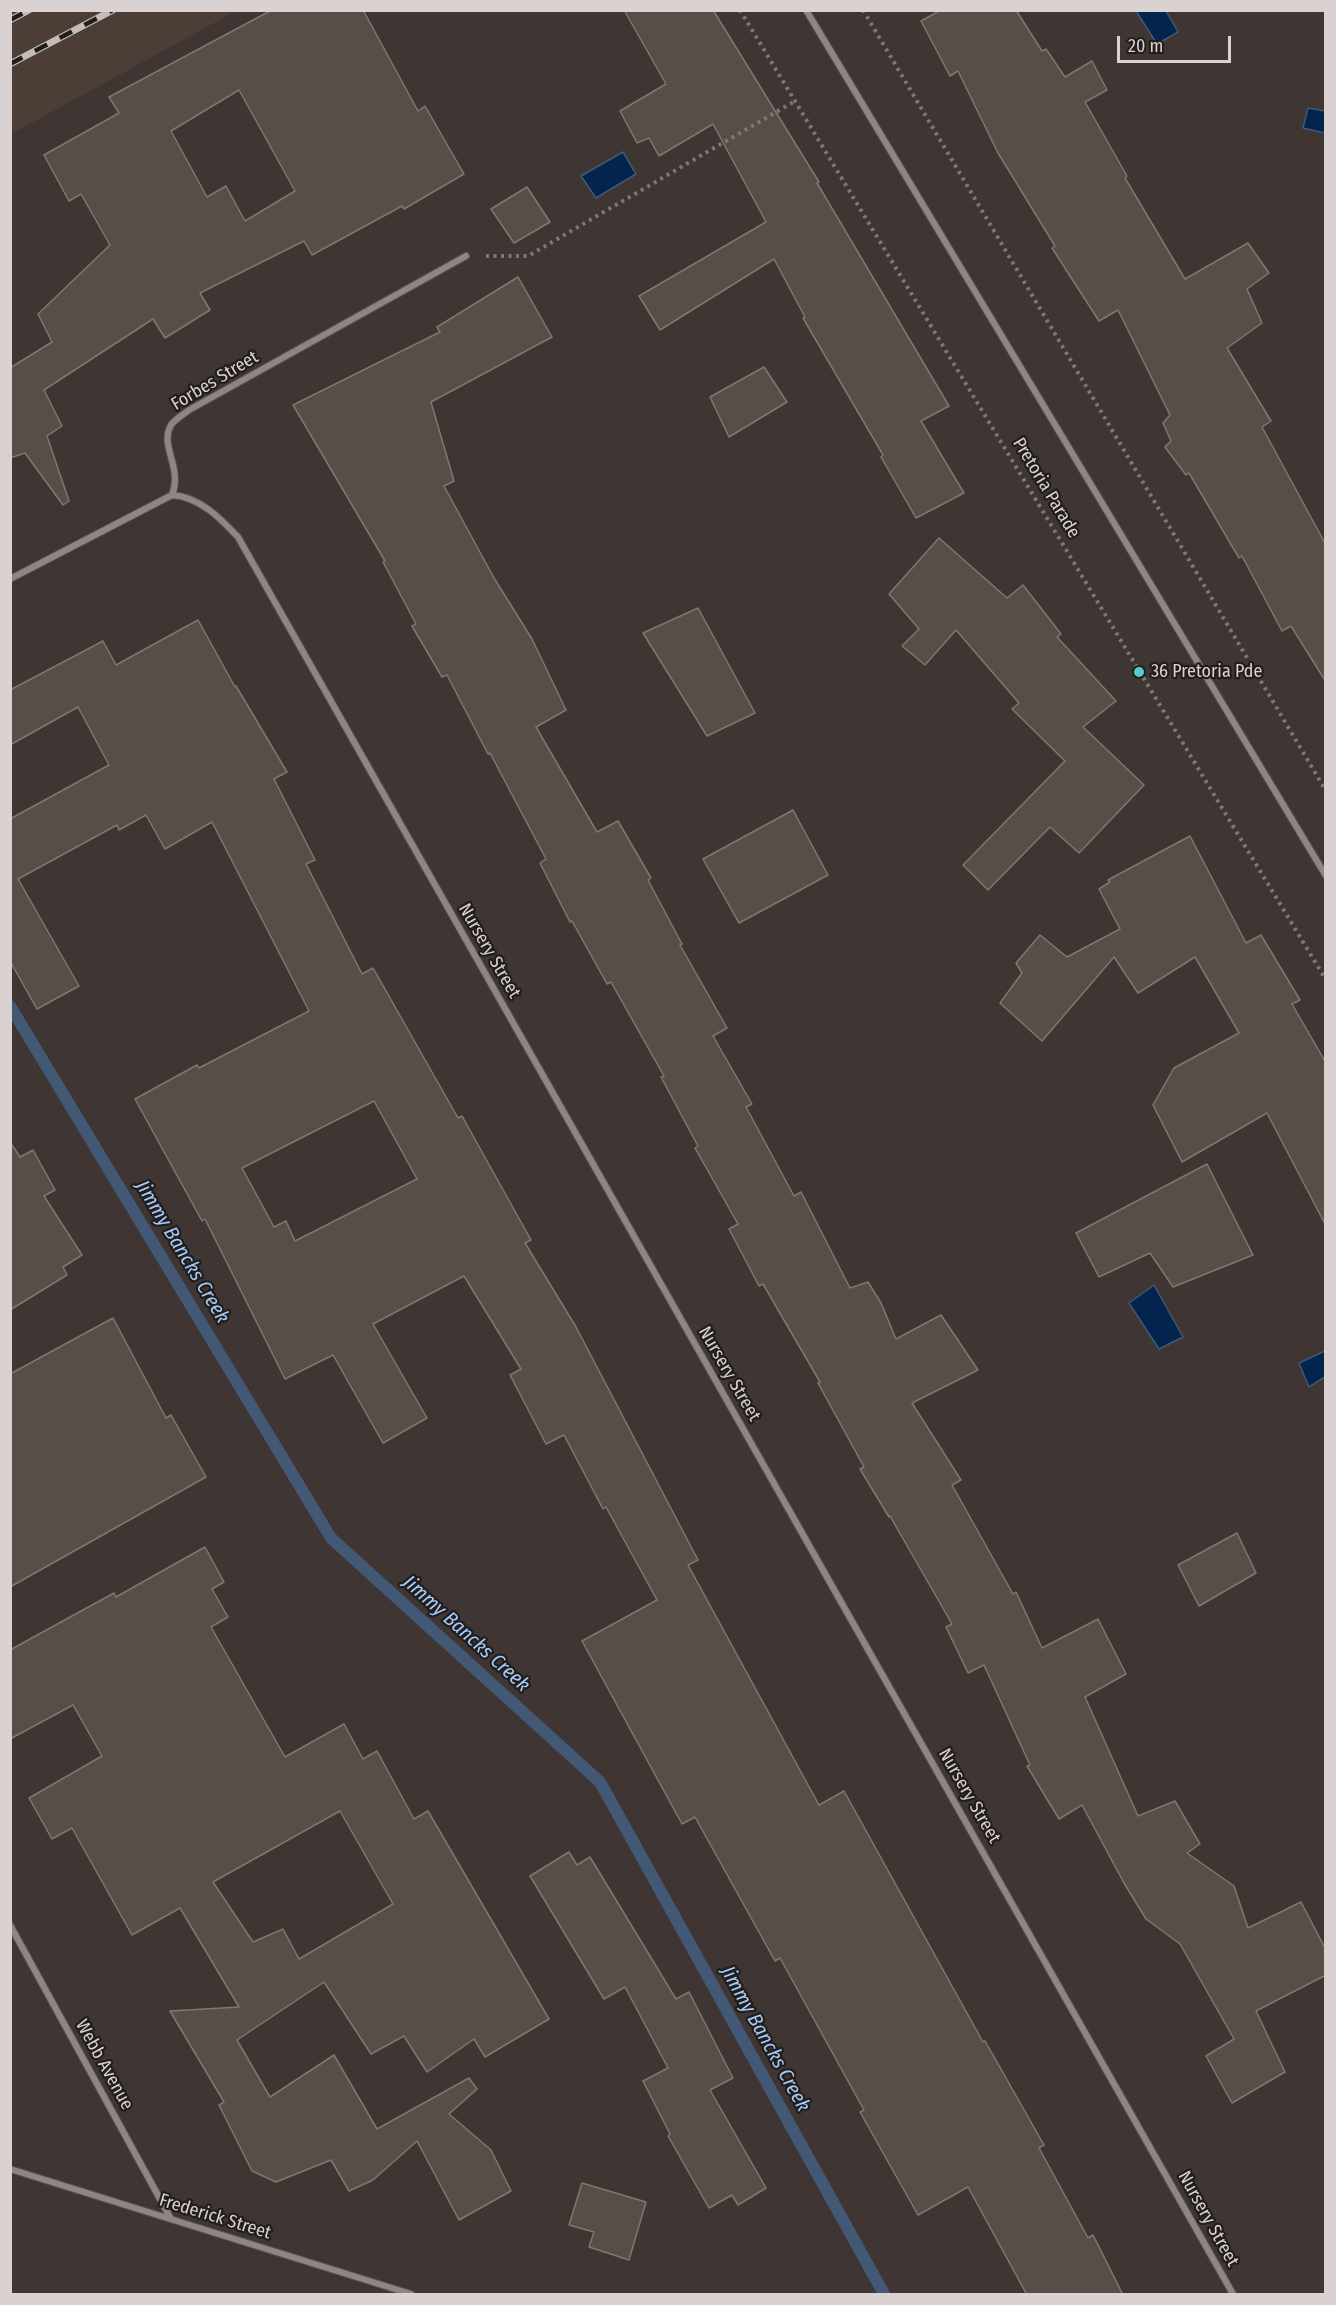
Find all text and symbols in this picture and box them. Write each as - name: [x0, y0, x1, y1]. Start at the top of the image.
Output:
- scale bar: [1120, 24, 1234, 62]
- text: 20 m: [1128, 35, 1163, 57]
- street label: Forbes Street: [168, 347, 262, 415]
- street label: Pretoria Parade: [1008, 434, 1084, 542]
- place label: 36 Pretoria Pde: [1151, 661, 1262, 683]
- marker: 36 Pretoria Pde: [1132, 665, 1146, 679]
- street label: Nursery Street: [453, 900, 525, 1002]
- water label: Jimmy Bancks Creek: [130, 1176, 234, 1328]
- street label: Nursery Street: [693, 1323, 765, 1425]
- water label: Jimmy Bancks Creek: [398, 1571, 534, 1697]
- street label: Nursery Street: [933, 1745, 1005, 1847]
- water label: Jimmy Bancks Creek: [715, 1962, 815, 2116]
- street label: Webb Avenue: [70, 2016, 138, 2114]
- street label: Nursery Street: [1173, 2168, 1243, 2270]
- street label: Frederick Street: [156, 2190, 274, 2244]

